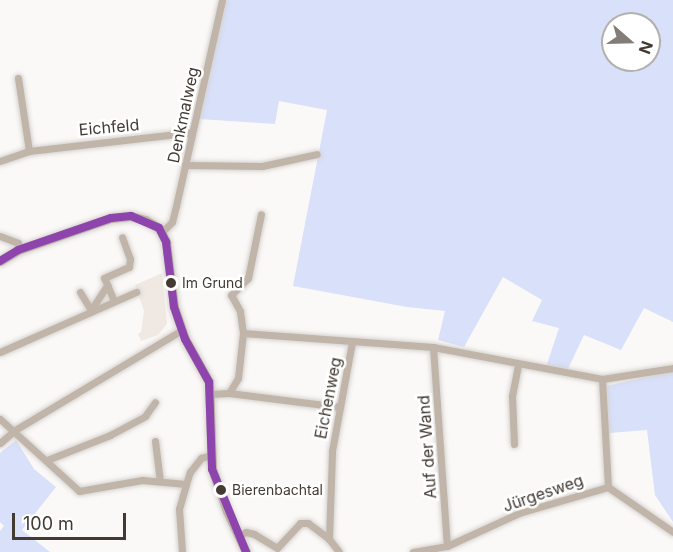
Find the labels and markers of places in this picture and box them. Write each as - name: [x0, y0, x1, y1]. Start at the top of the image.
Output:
- place label: Im Grund: [182, 275, 243, 291]
- marker: Im Grund: [165, 277, 177, 289]
- place label: Bierenbachtal: [232, 482, 323, 498]
- marker: Bierenbachtal: [215, 484, 227, 496]

